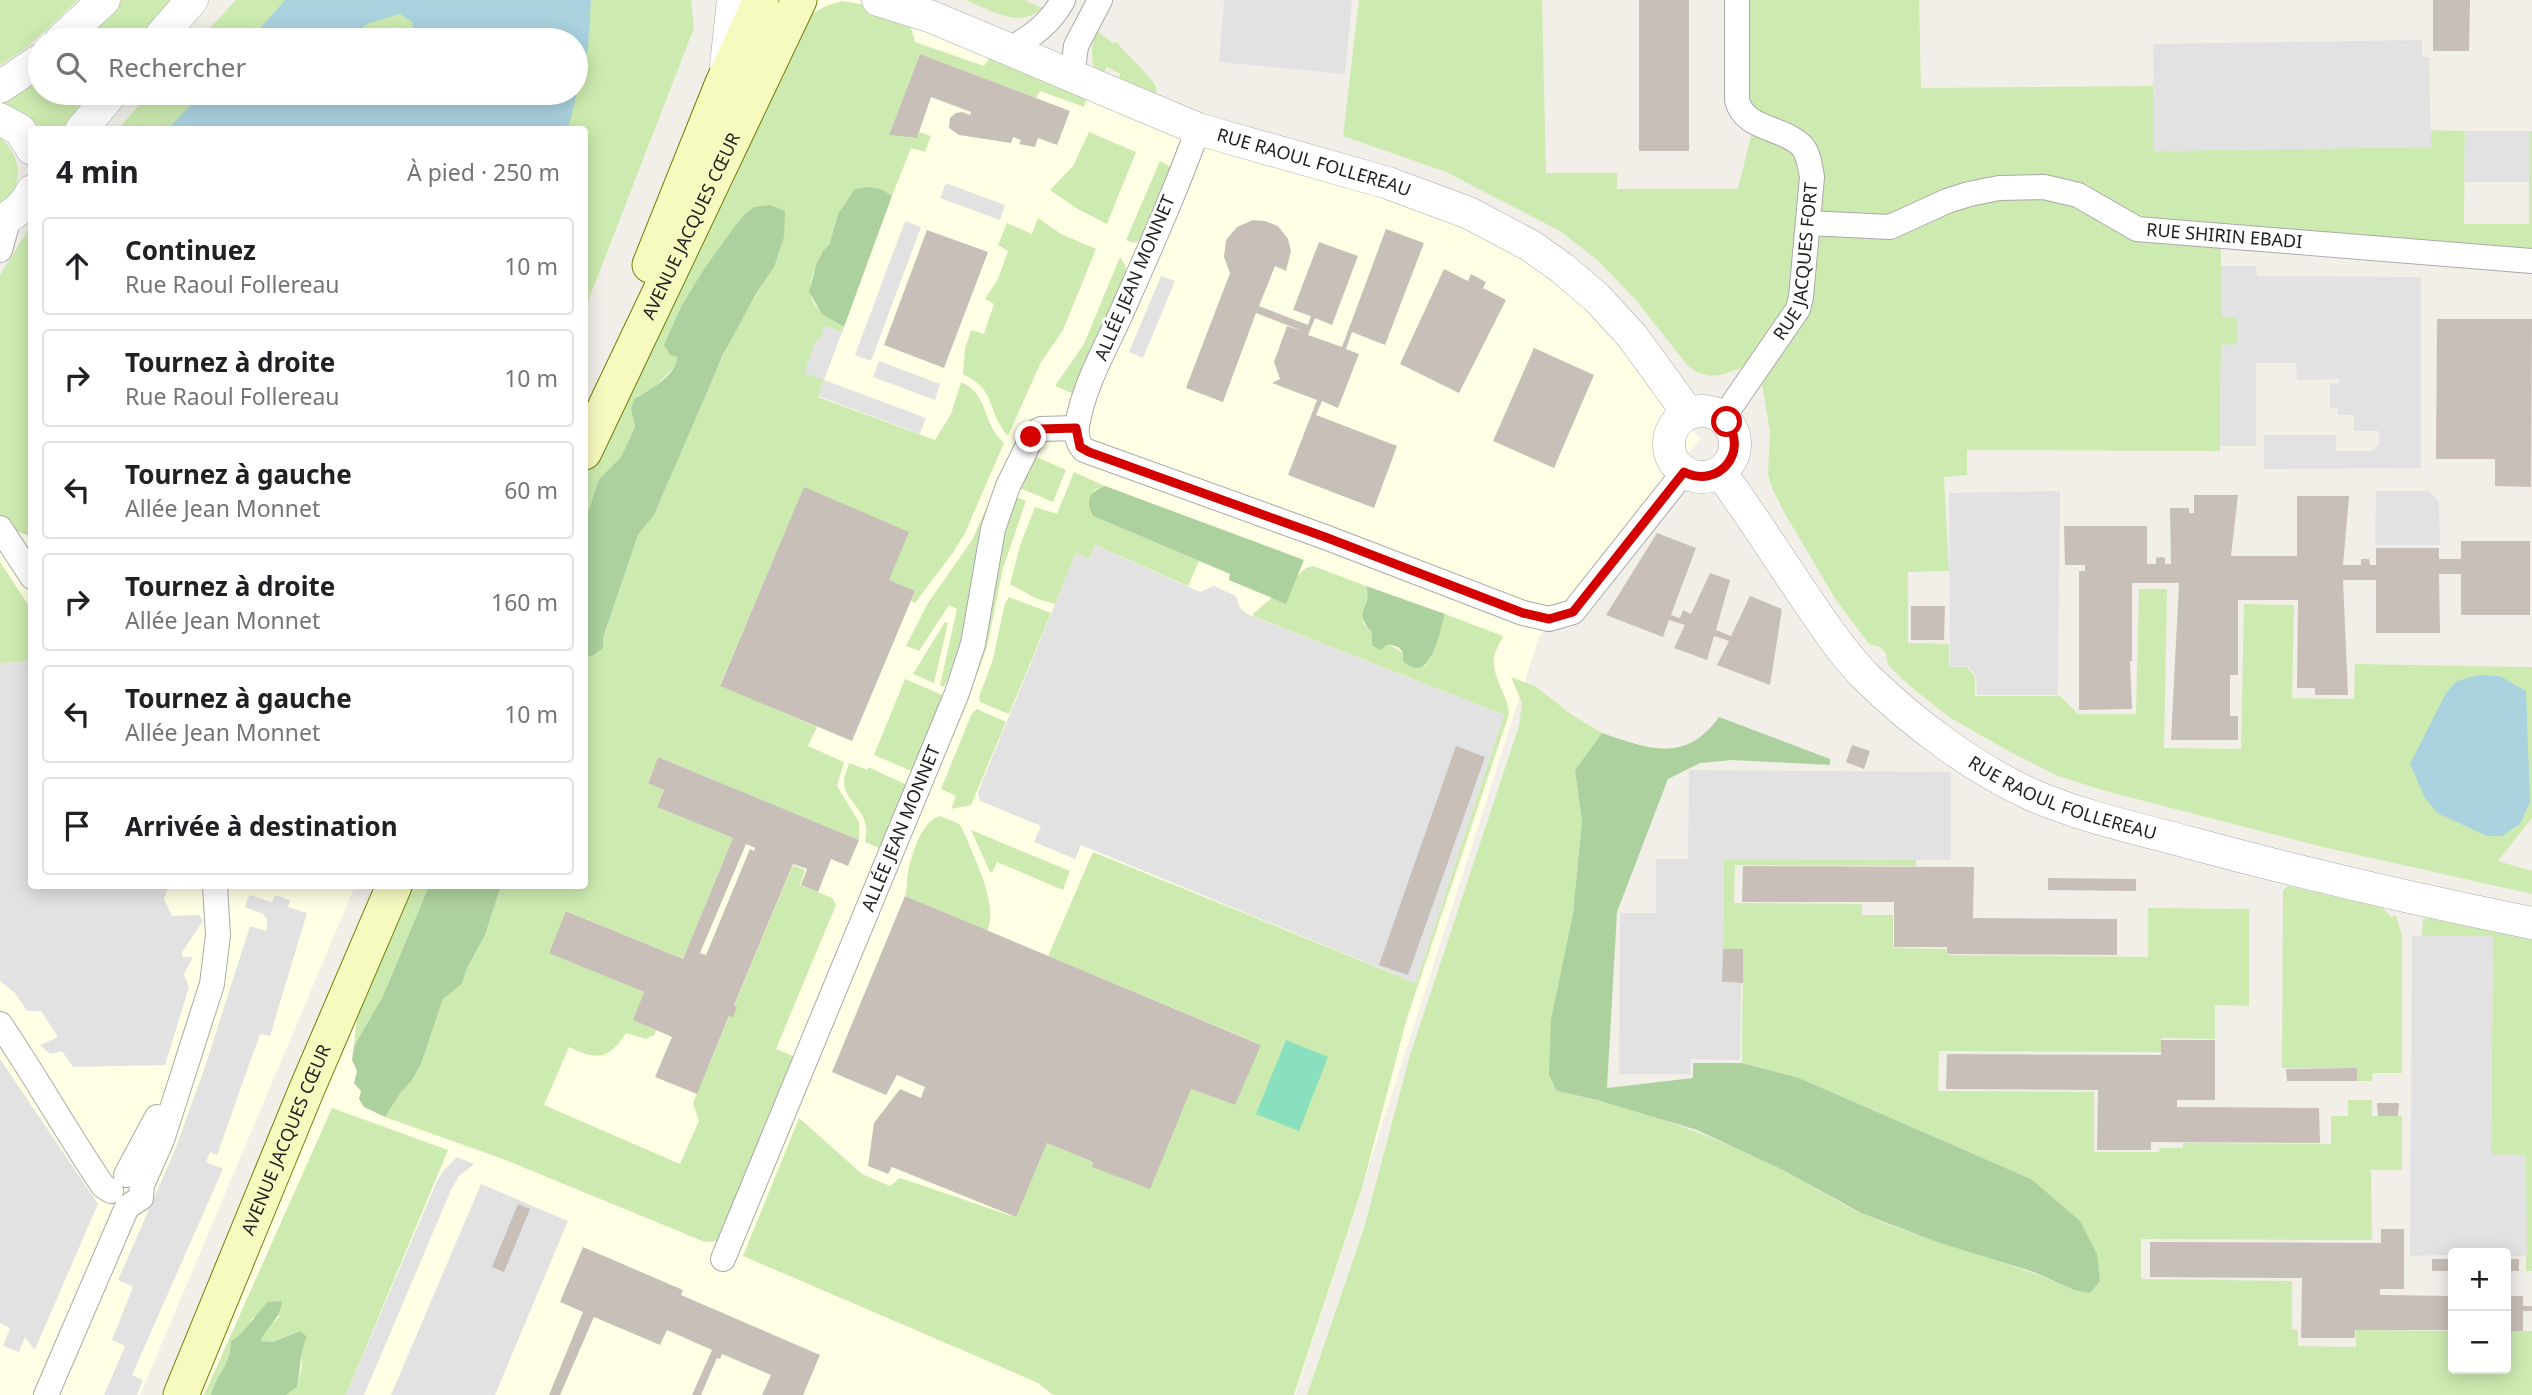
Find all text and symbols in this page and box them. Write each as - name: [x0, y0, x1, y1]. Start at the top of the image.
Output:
- search box: [28, 28, 588, 105]
- icon: search: [52, 48, 90, 86]
- text: Rechercher: [108, 49, 246, 85]
- street label: RUE RAOUL FOLLEREAU: [1214, 122, 1415, 202]
- street label: AVENUE JACQUES CŒUR: [636, 128, 745, 323]
- text: 4 min: [56, 151, 139, 192]
- text: À pied · 250 m: [407, 156, 560, 188]
- street label: RUE JACQUES FORT: [1767, 182, 1822, 345]
- street label: ALLÉE JEAN MONNET: [1088, 191, 1180, 364]
- street label: RUE SHIRIN EBADI: [2145, 217, 2303, 253]
- text: Continuez: [125, 232, 256, 268]
- icon: ahead: [58, 247, 96, 285]
- text: 10 m: [504, 250, 558, 282]
- text: Rue Raoul Follereau: [125, 268, 340, 300]
- text: Tournez à droite: [125, 344, 335, 380]
- icon: right: [58, 359, 96, 397]
- text: 10 m: [504, 362, 558, 394]
- text: Rue Raoul Follereau: [125, 380, 340, 412]
- route start: [1711, 406, 1742, 437]
- route end: [1015, 421, 1046, 452]
- text: Tournez à gauche: [125, 456, 352, 492]
- icon: left: [58, 471, 96, 509]
- text: 60 m: [504, 474, 558, 506]
- text: Allée Jean Monnet: [125, 492, 320, 524]
- text: Tournez à droite: [125, 568, 335, 604]
- icon: right: [58, 583, 96, 621]
- text: 160 m: [491, 586, 558, 618]
- text: Allée Jean Monnet: [125, 604, 320, 636]
- text: Tournez à gauche: [125, 680, 352, 716]
- icon: left: [58, 695, 96, 733]
- text: 10 m: [504, 698, 558, 730]
- text: Allée Jean Monnet: [125, 716, 320, 748]
- street label: ALLÉE JEAN MONNET: [855, 741, 945, 915]
- street label: RUE RAOUL FOLLEREAU: [1964, 750, 2159, 845]
- icon: arrive: [58, 807, 96, 845]
- text: Arrivée à destination: [125, 808, 398, 844]
- street label: AVENUE JACQUES CŒUR: [235, 1040, 336, 1238]
- map controls: [2448, 1248, 2511, 1374]
- button: +: [2448, 1248, 2511, 1311]
- button: −: [2448, 1311, 2511, 1374]

